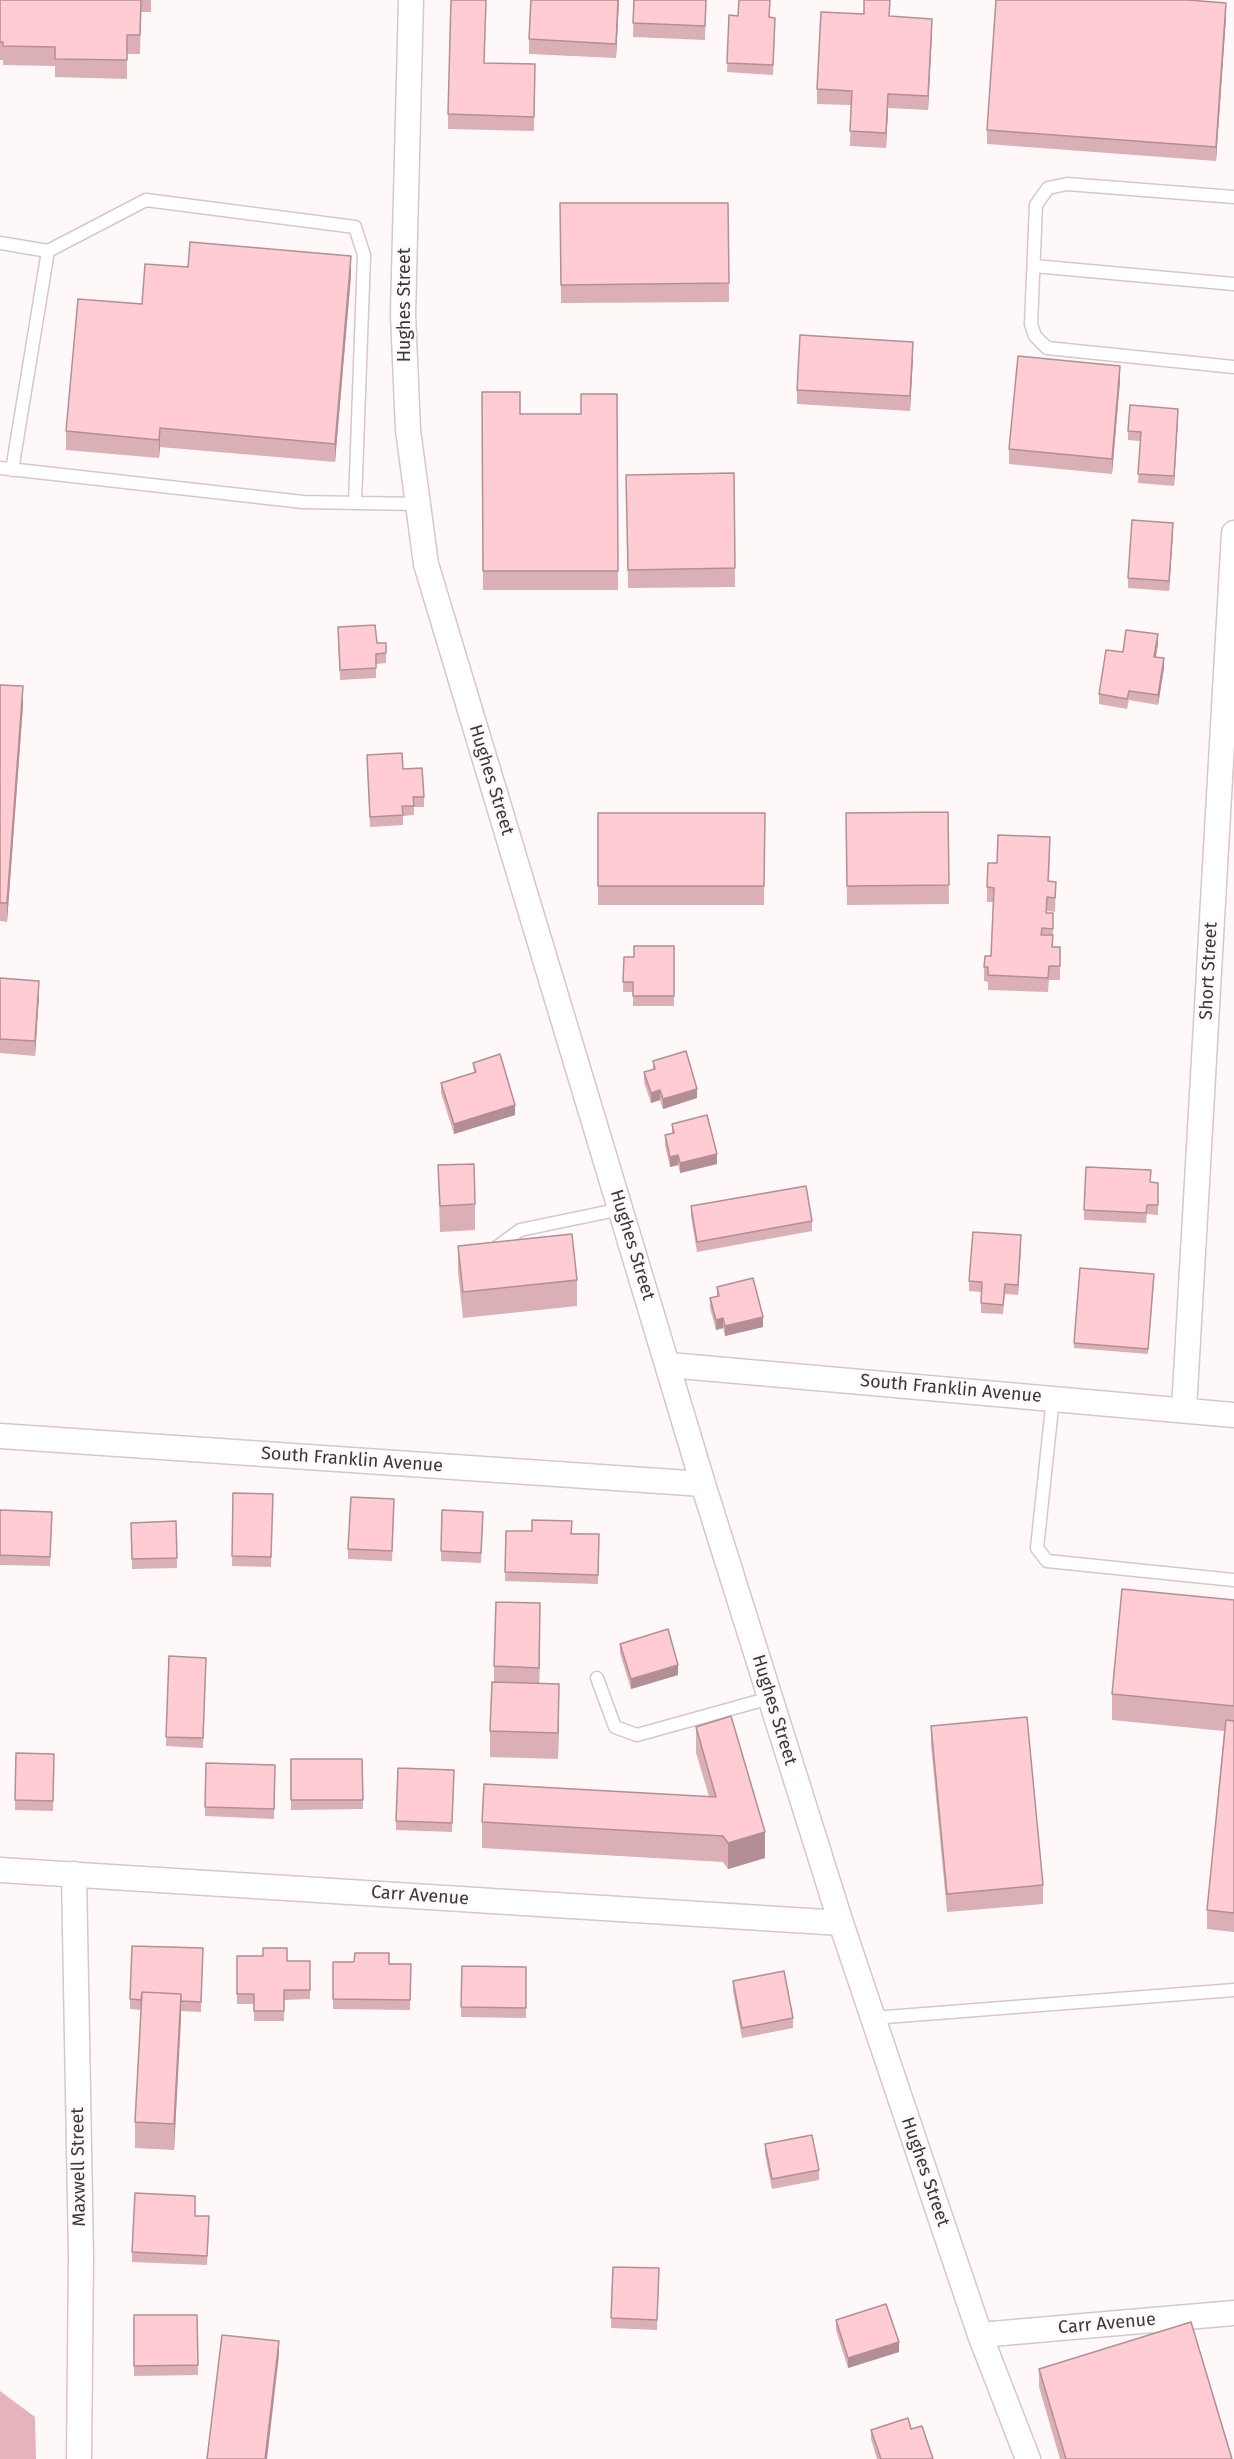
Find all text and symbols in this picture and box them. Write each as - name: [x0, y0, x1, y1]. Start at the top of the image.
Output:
- street label: Hughes Street: [394, 248, 416, 362]
- street label: Hughes Street: [464, 722, 518, 838]
- street label: Short Street: [1196, 922, 1222, 1020]
- street label: Hughes Street: [605, 1187, 659, 1303]
- street label: South Franklin Avenue: [859, 1370, 1043, 1408]
- street label: South Franklin Avenue: [260, 1443, 444, 1477]
- street label: Hughes Street: [747, 1652, 801, 1768]
- street label: Carr Avenue: [370, 1882, 470, 1910]
- street label: Maxwell Street: [67, 2107, 91, 2227]
- street label: Hughes Street: [896, 2114, 954, 2230]
- street label: Carr Avenue: [1057, 2309, 1157, 2339]

